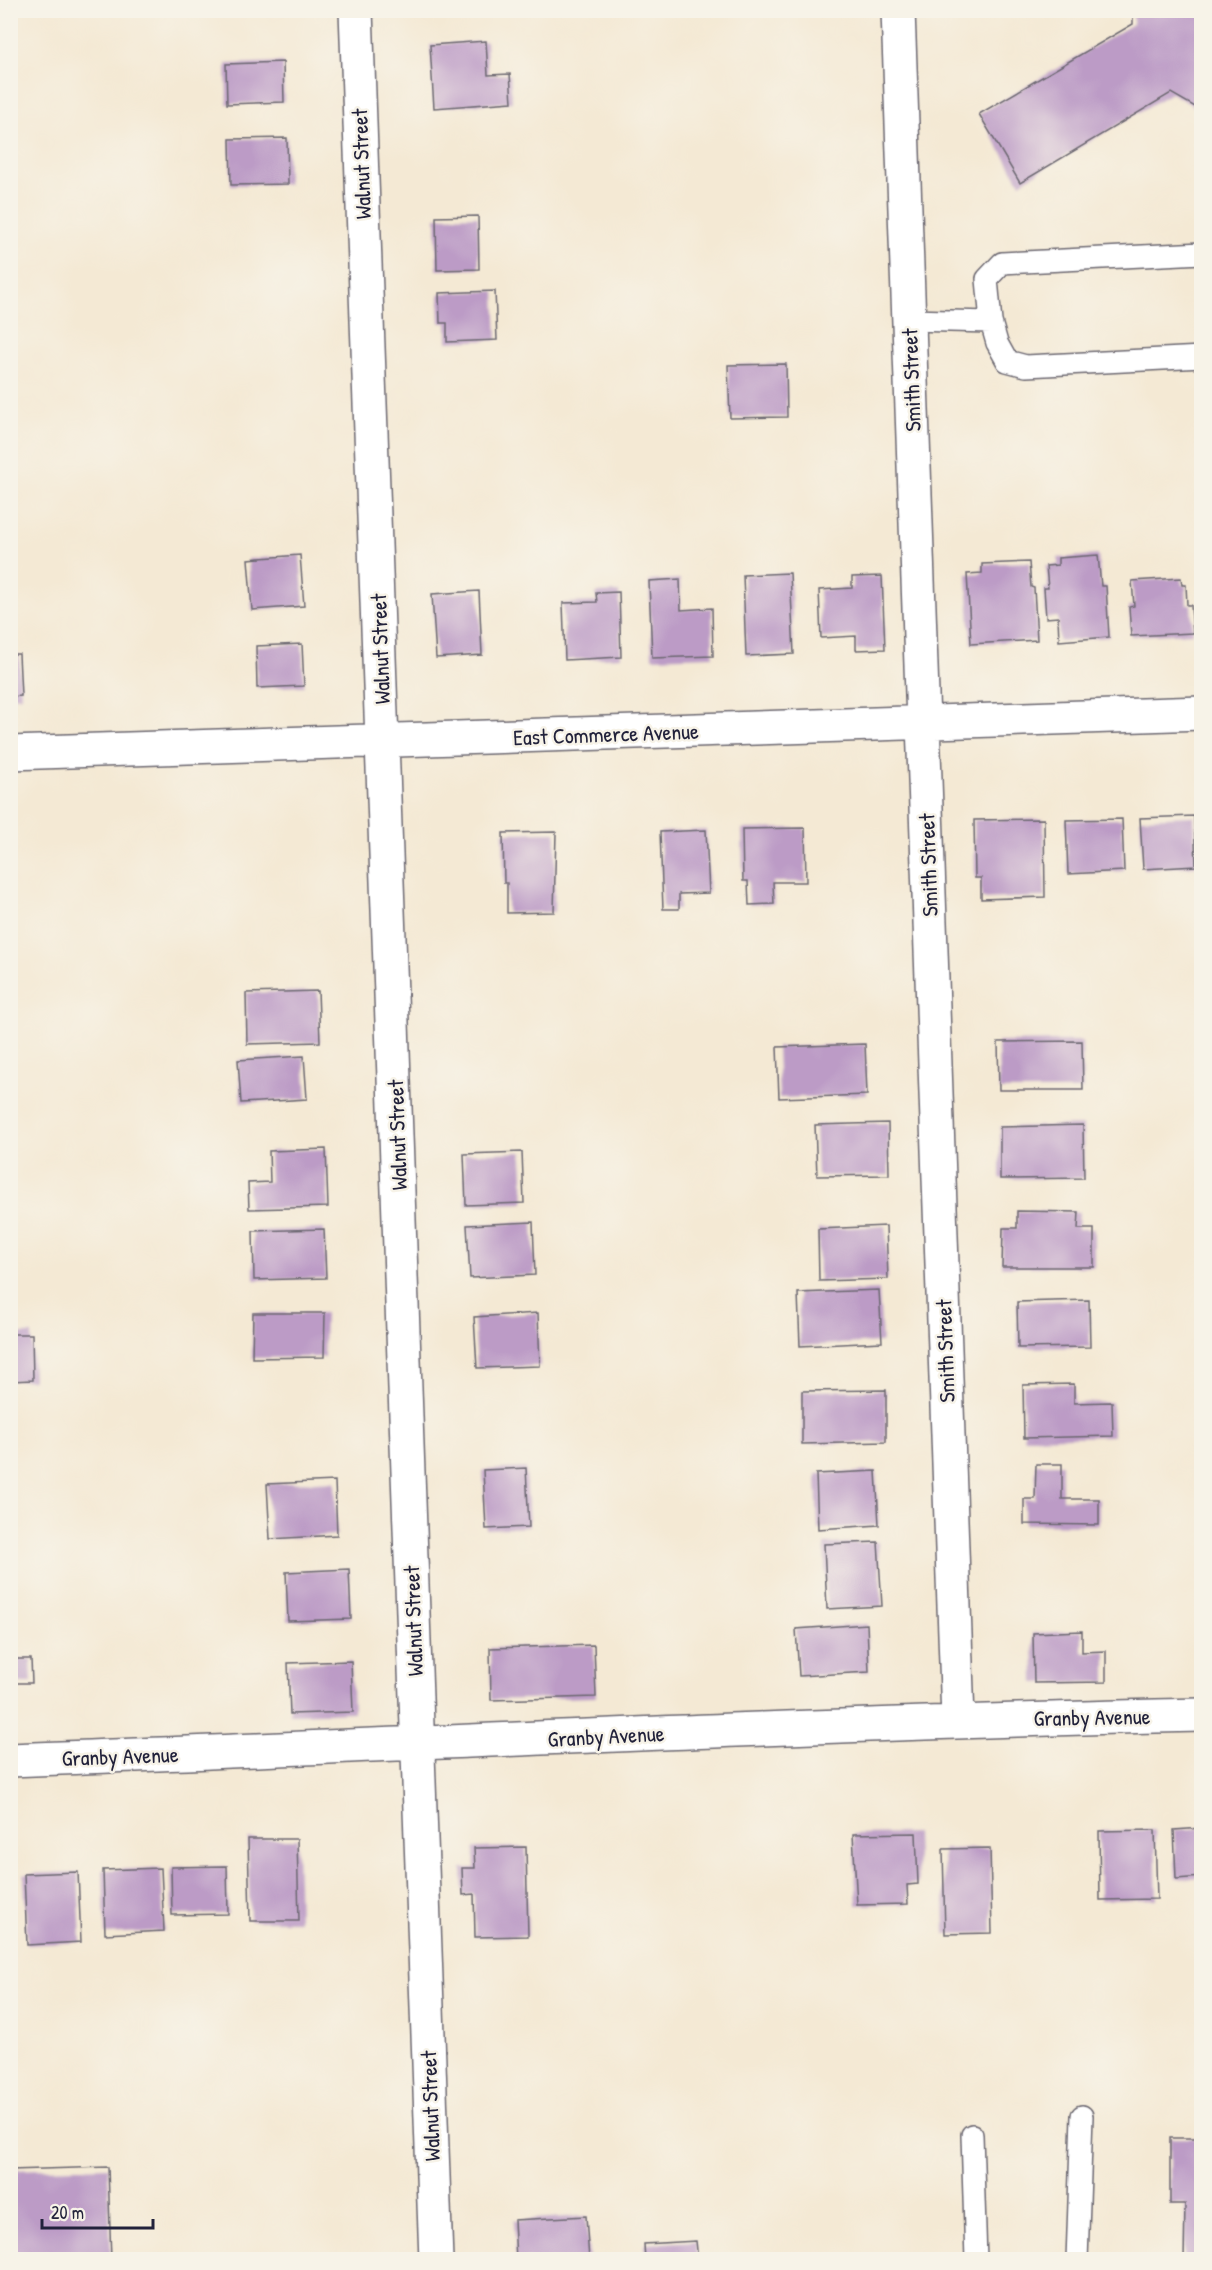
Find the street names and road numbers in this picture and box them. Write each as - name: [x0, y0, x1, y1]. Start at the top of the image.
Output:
- street label: Walnut Street: [344, 108, 378, 220]
- street label: Smith Street: [894, 328, 928, 432]
- street label: Walnut Street: [363, 593, 397, 705]
- street label: East Commerce Avenue: [513, 716, 700, 752]
- street label: Smith Street: [911, 813, 945, 917]
- street label: Walnut Street: [380, 1079, 414, 1191]
- street label: Smith Street: [928, 1299, 962, 1403]
- street label: Walnut Street: [396, 1565, 430, 1677]
- street label: Granby Avenue: [1033, 1701, 1151, 1733]
- street label: Granby Avenue: [547, 1718, 665, 1754]
- street label: Granby Avenue: [61, 1739, 179, 1773]
- street label: Walnut Street: [413, 2050, 447, 2162]

